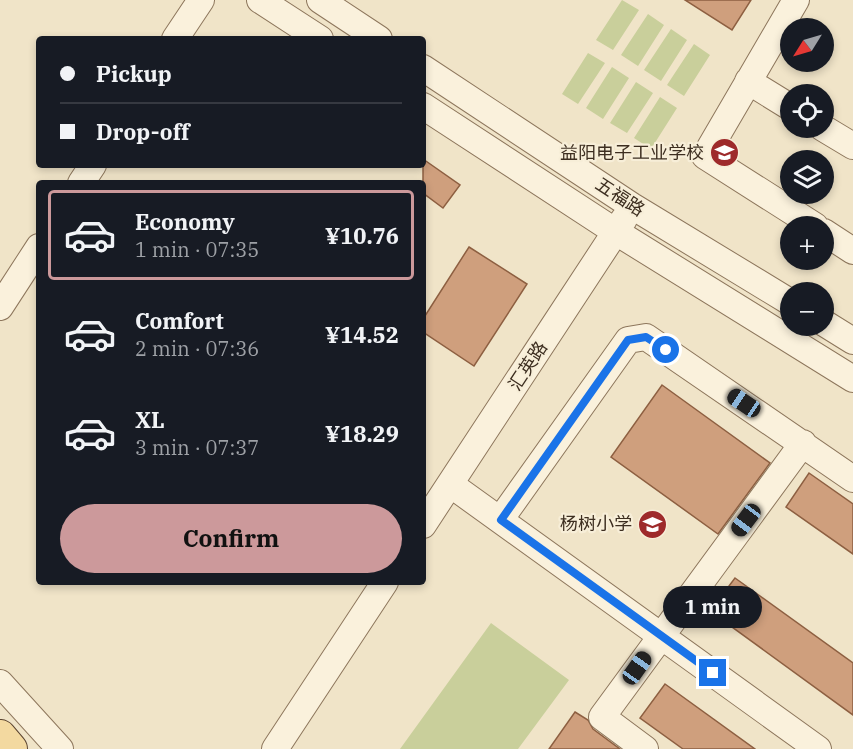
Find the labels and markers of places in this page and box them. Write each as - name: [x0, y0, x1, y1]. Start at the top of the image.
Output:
- school or university icon: 益阳电子工业学校: [709, 137, 741, 169]
- place label: 益阳电子工业学校: [560, 141, 704, 164]
- school or university icon: 杨树小学: [637, 508, 669, 540]
- place label: 杨树小学: [560, 512, 632, 535]

